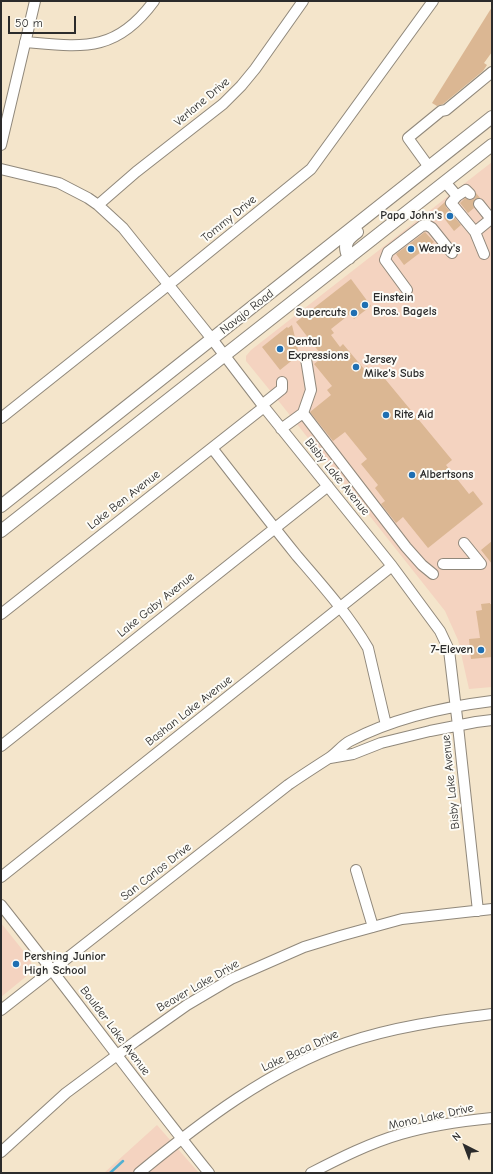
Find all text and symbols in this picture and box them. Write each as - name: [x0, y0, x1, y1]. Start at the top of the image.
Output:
- scale bar: [10, 8, 78, 34]
- text: 50 m: [15, 16, 43, 30]
- street label: Verlane Drive: [171, 75, 233, 129]
- street label: Tommy Drive: [199, 192, 259, 246]
- place label: Papa John's: [380, 209, 442, 223]
- marker: Papa John's: [445, 211, 455, 221]
- place label: Wendy's: [419, 242, 460, 256]
- marker: Wendy's: [406, 244, 416, 254]
- street label: Navajo Road: [217, 287, 277, 337]
- place label: Einstein Bros. Bagels: [373, 291, 437, 319]
- marker: Einstein Bros. Bagels: [360, 300, 370, 310]
- place label: Supercuts: [296, 306, 346, 320]
- marker: Supercuts: [349, 308, 359, 318]
- place label: Dental Expressions: [288, 335, 349, 363]
- marker: Dental Expressions: [275, 344, 285, 354]
- place label: Jersey Mike's Subs: [364, 353, 424, 381]
- marker: Jersey Mike's Subs: [351, 362, 361, 372]
- place label: Rite Aid: [394, 408, 434, 422]
- marker: Rite Aid: [381, 410, 391, 420]
- street label: Bisby Lake Avenue: [302, 436, 372, 518]
- street label: Lake Ben Avenue: [85, 467, 163, 533]
- place label: Albertsons: [420, 468, 473, 482]
- marker: Albertsons: [407, 470, 417, 480]
- street label: Lake Gaby Avenue: [115, 570, 197, 640]
- place label: 7-Eleven: [431, 643, 473, 657]
- marker: 7-Eleven: [476, 645, 486, 655]
- street label: Bashan Lake Avenue: [143, 673, 235, 749]
- street label: Bisby Lake Avenue: [439, 734, 463, 830]
- street label: San Carlos Drive: [118, 840, 194, 904]
- place label: Pershing Junior High School: [24, 950, 105, 978]
- street label: Beaver Lake Drive: [154, 957, 242, 1015]
- marker: Pershing Junior High School: [11, 959, 21, 969]
- street label: Boulder Lake Avenue: [77, 984, 153, 1078]
- street label: Lake Baca Drive: [259, 1027, 341, 1075]
- street label: Mono Lake Drive: [387, 1101, 475, 1133]
- north arrow: [445, 1126, 485, 1166]
- text: N: [450, 1129, 464, 1144]

